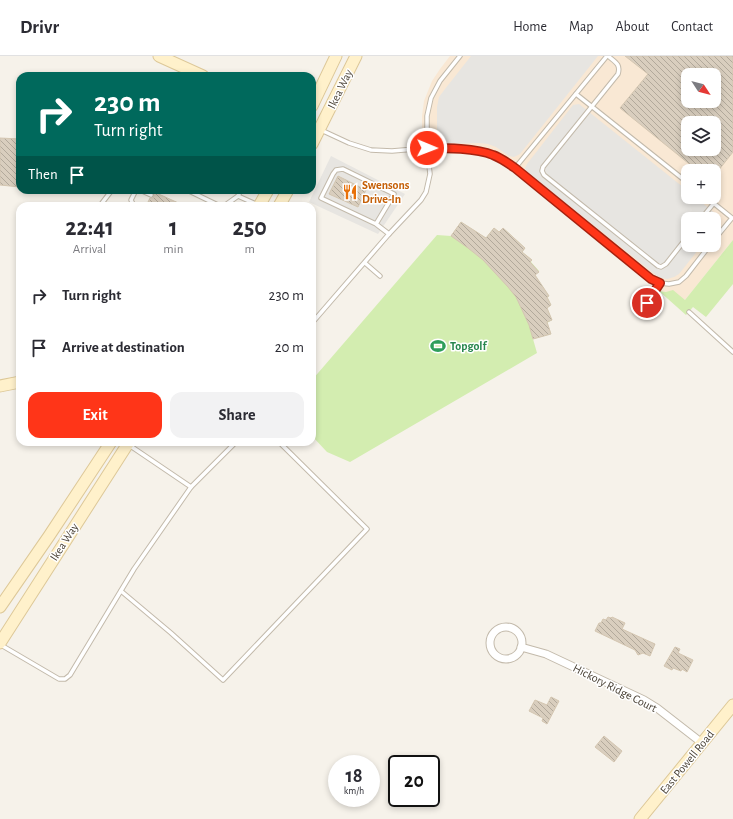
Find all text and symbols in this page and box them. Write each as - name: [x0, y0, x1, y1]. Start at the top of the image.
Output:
- text: Drivr: [20, 18, 59, 37]
- text: Home: [513, 20, 547, 34]
- text: Map: [569, 20, 593, 34]
- text: About: [615, 20, 649, 34]
- text: Contact: [671, 20, 713, 34]
- street label: Ikea Way: [325, 67, 356, 111]
- north arrow: [681, 68, 721, 108]
- map controls: [681, 68, 721, 252]
- icon: right: [28, 88, 80, 140]
- text: 230 m: [94, 89, 161, 117]
- button: layers: [681, 116, 721, 156]
- text: Turn right: [94, 122, 163, 140]
- position arrow: [406, 127, 448, 169]
- icon: arrive: [66, 164, 88, 186]
- button: +: [681, 164, 721, 204]
- text: Then: [28, 167, 58, 182]
- place label: Swensons Drive-In: [362, 179, 410, 205]
- restaurant icon: Swensons Drive-In: [341, 183, 359, 201]
- button: −: [681, 212, 721, 252]
- text: 22:41: [65, 216, 114, 240]
- text: 1: [169, 216, 178, 240]
- text: 250: [233, 216, 267, 240]
- text: Arrival: [73, 243, 106, 256]
- text: min: [163, 243, 183, 256]
- text: m: [245, 243, 255, 256]
- icon: right: [28, 285, 50, 307]
- pin: [630, 286, 664, 320]
- text: Turn right: [62, 288, 121, 303]
- text: 230 m: [269, 288, 304, 303]
- icon: arrive: [636, 292, 658, 314]
- icon: arrive: [28, 337, 50, 359]
- sports icon: Topgolf: [429, 337, 447, 355]
- text: Arrive at destination: [62, 340, 185, 355]
- text: 20 m: [275, 340, 304, 355]
- place label: Topgolf: [450, 340, 487, 352]
- button: Exit: [28, 392, 162, 438]
- button: Share: [170, 392, 304, 438]
- street label: Ikea Way: [48, 521, 81, 563]
- street label: Hickory Ridge Court: [571, 662, 659, 715]
- street label: East Powell Road: [658, 728, 716, 796]
- speed limit sign: 20: [388, 755, 440, 807]
- text: 18: [345, 766, 363, 786]
- text: km/h: [344, 786, 364, 796]

